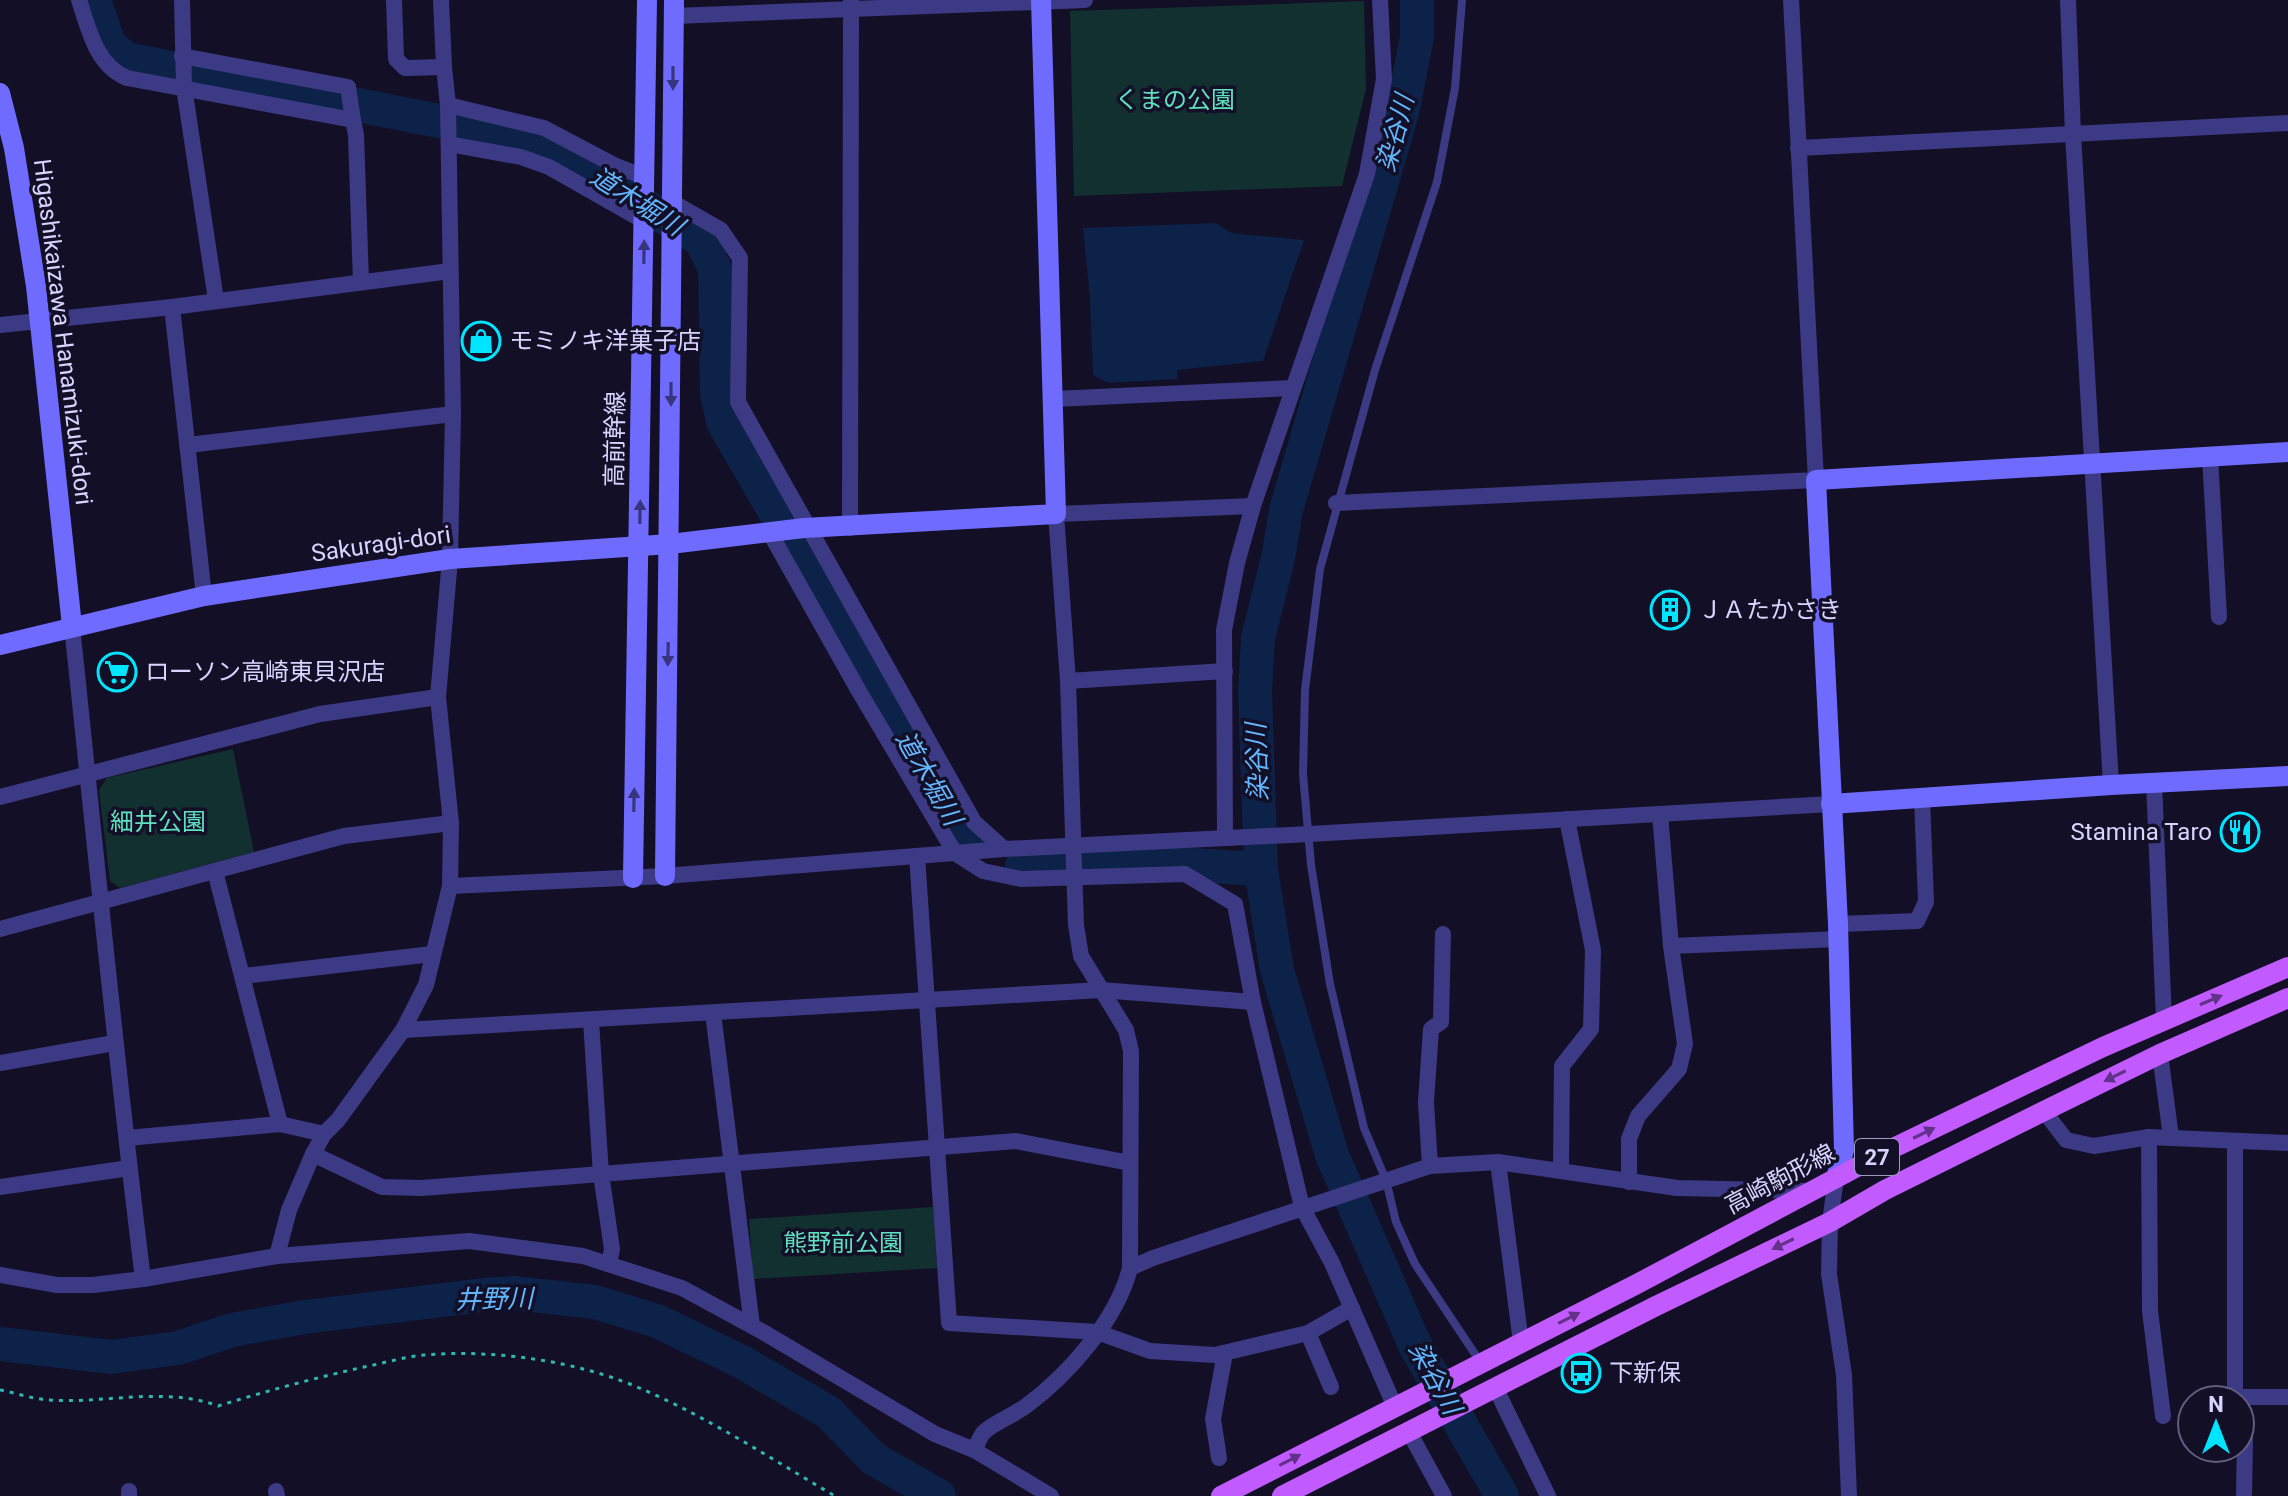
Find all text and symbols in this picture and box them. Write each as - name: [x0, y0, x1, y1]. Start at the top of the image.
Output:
- one-way arrow: [667, 66, 679, 91]
- park label: くまの公園: [1115, 86, 1235, 114]
- water label: 染谷川: [1370, 89, 1420, 175]
- street label: Higashikaizawa Hanamizuki-dori: [28, 157, 98, 507]
- water label: 道木堀川: [585, 161, 692, 243]
- one-way arrow: [637, 239, 650, 264]
- shop icon: モミノキ洋菓子店: [460, 320, 502, 362]
- place label: モミノキ洋菓子店: [509, 327, 701, 355]
- one-way arrow: [665, 382, 677, 407]
- street label: 高前幹線: [600, 391, 630, 487]
- one-way arrow: [634, 499, 646, 524]
- street label: Sakuragi-dori: [309, 520, 453, 568]
- building icon: ＪＡたかさき: [1649, 589, 1691, 631]
- place label: ＪＡたかさき: [1698, 596, 1842, 624]
- one-way arrow: [662, 642, 674, 667]
- supermarket icon: ローソン高崎東貝沢店: [96, 651, 138, 693]
- place label: ローソン高崎東貝沢店: [145, 658, 385, 686]
- water label: 染谷川: [1241, 720, 1273, 802]
- water label: 道木堀川: [890, 725, 969, 833]
- one-way arrow: [628, 787, 641, 812]
- park label: 細井公園: [110, 808, 206, 836]
- restaurant icon: Stamina Taro: [2219, 811, 2261, 853]
- place label: Stamina Taro: [2071, 818, 2212, 846]
- one-way arrow: [2199, 994, 2222, 1007]
- one-way arrow: [2103, 1069, 2126, 1083]
- one-way arrow: [1912, 1126, 1936, 1140]
- street label: 高崎駒形線: [1720, 1138, 1840, 1220]
- road number: 27: [1855, 1139, 1899, 1175]
- park label: 熊野前公園: [783, 1229, 903, 1257]
- one-way arrow: [1772, 1237, 1795, 1251]
- water label: 井野川: [455, 1283, 536, 1315]
- one-way arrow: [1558, 1311, 1581, 1325]
- water label: 染谷川: [1403, 1337, 1468, 1422]
- bus stop icon: 下新保: [1560, 1352, 1602, 1394]
- place label: 下新保: [1609, 1359, 1681, 1387]
- north arrow: [2176, 1384, 2256, 1464]
- text: N: [2208, 1392, 2224, 1417]
- one-way arrow: [1279, 1454, 1302, 1467]

